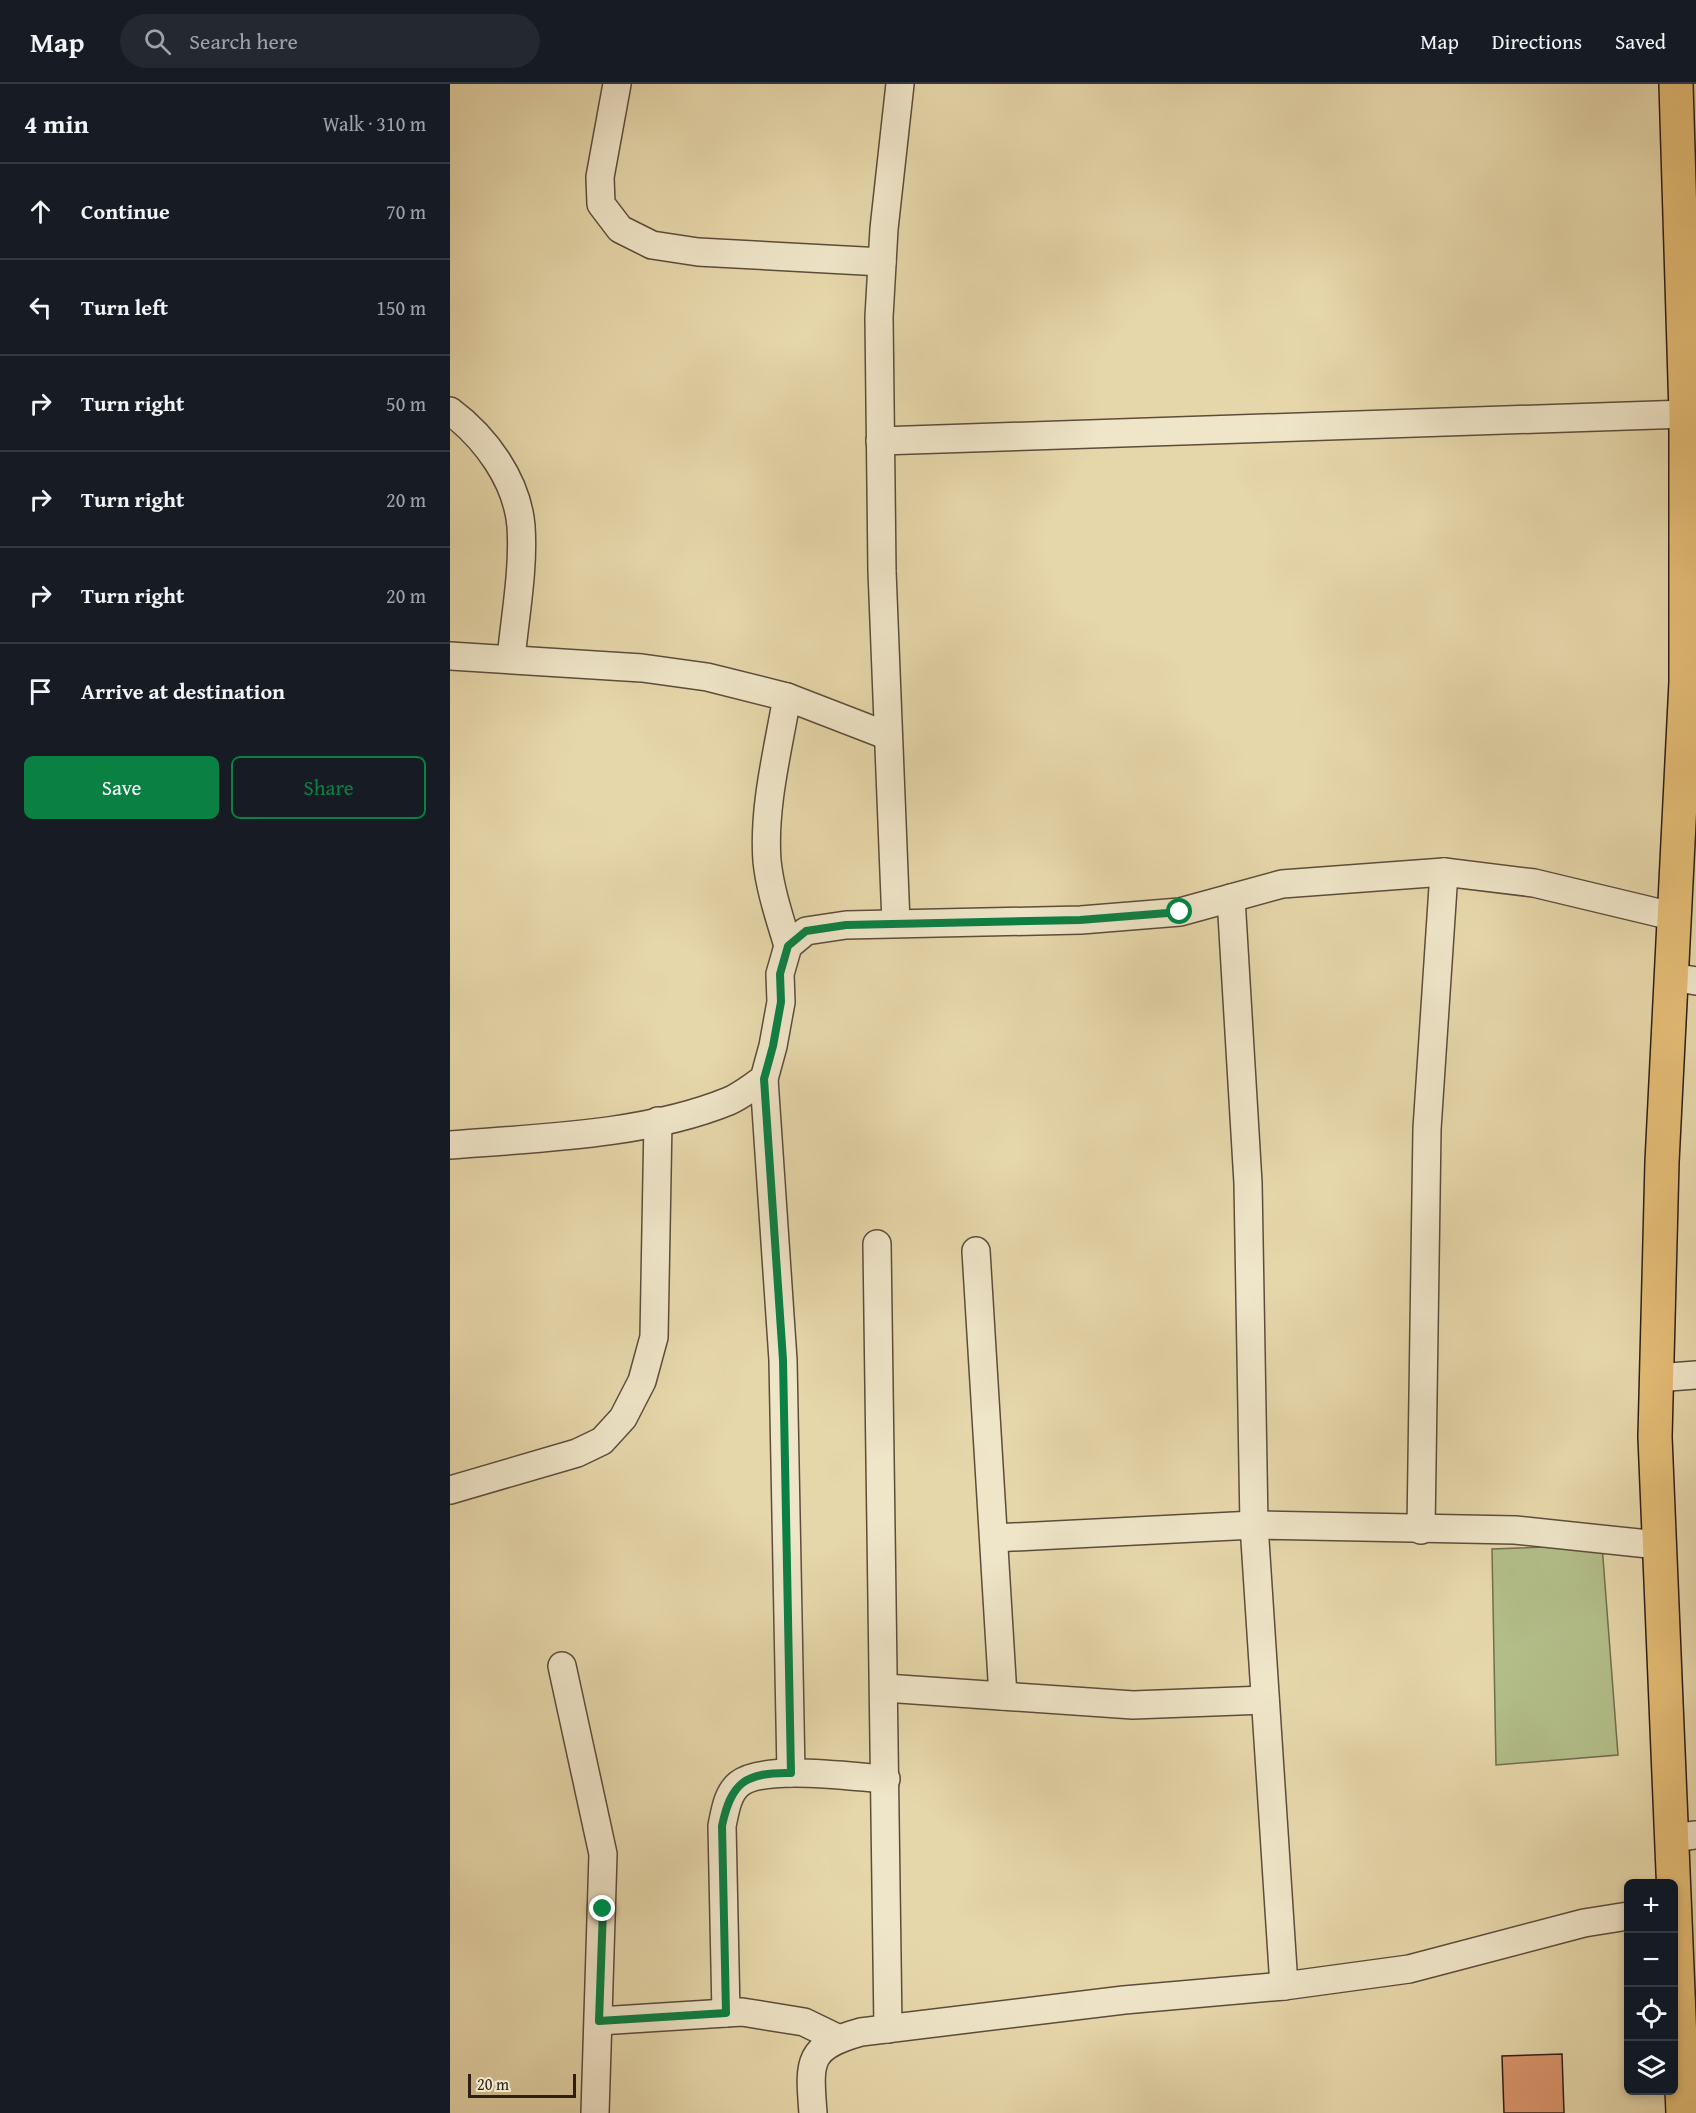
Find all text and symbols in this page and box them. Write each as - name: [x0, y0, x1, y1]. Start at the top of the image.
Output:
- search box: [120, 14, 540, 68]
- text: Map: [30, 21, 84, 62]
- icon: search: [141, 25, 174, 58]
- text: Search here: [189, 25, 298, 57]
- text: Map: [1420, 26, 1459, 57]
- text: Directions: [1492, 26, 1582, 57]
- text: Saved: [1615, 26, 1666, 57]
- text: 4 min: [24, 104, 89, 143]
- text: Walk · 310 m: [323, 109, 426, 138]
- icon: ahead: [24, 195, 57, 228]
- text: Continue: [81, 195, 170, 227]
- text: 70 m: [386, 197, 426, 226]
- icon: left: [24, 291, 57, 324]
- text: Turn left: [81, 291, 168, 323]
- text: 150 m: [376, 293, 426, 322]
- icon: right: [24, 387, 57, 420]
- text: Turn right: [81, 387, 184, 419]
- text: 50 m: [386, 389, 426, 418]
- icon: right: [24, 483, 57, 516]
- text: Turn right: [81, 483, 184, 515]
- text: 20 m: [386, 485, 426, 514]
- icon: right: [24, 579, 57, 612]
- text: Turn right: [81, 579, 184, 611]
- text: 20 m: [386, 581, 426, 610]
- icon: arrive: [24, 675, 57, 708]
- text: Arrive at destination: [81, 675, 285, 707]
- button: Save: [24, 756, 219, 819]
- button: Share: [231, 756, 426, 819]
- route start: [1166, 898, 1192, 924]
- map controls: [1624, 1879, 1678, 2095]
- button: +: [1624, 1879, 1678, 1933]
- route end: [589, 1895, 615, 1921]
- button: −: [1624, 1933, 1678, 1987]
- button: locate: [1624, 1987, 1678, 2041]
- button: layers: [1624, 2041, 1678, 2095]
- scale bar: [468, 2071, 576, 2098]
- text: 20 m: [477, 2072, 509, 2096]

